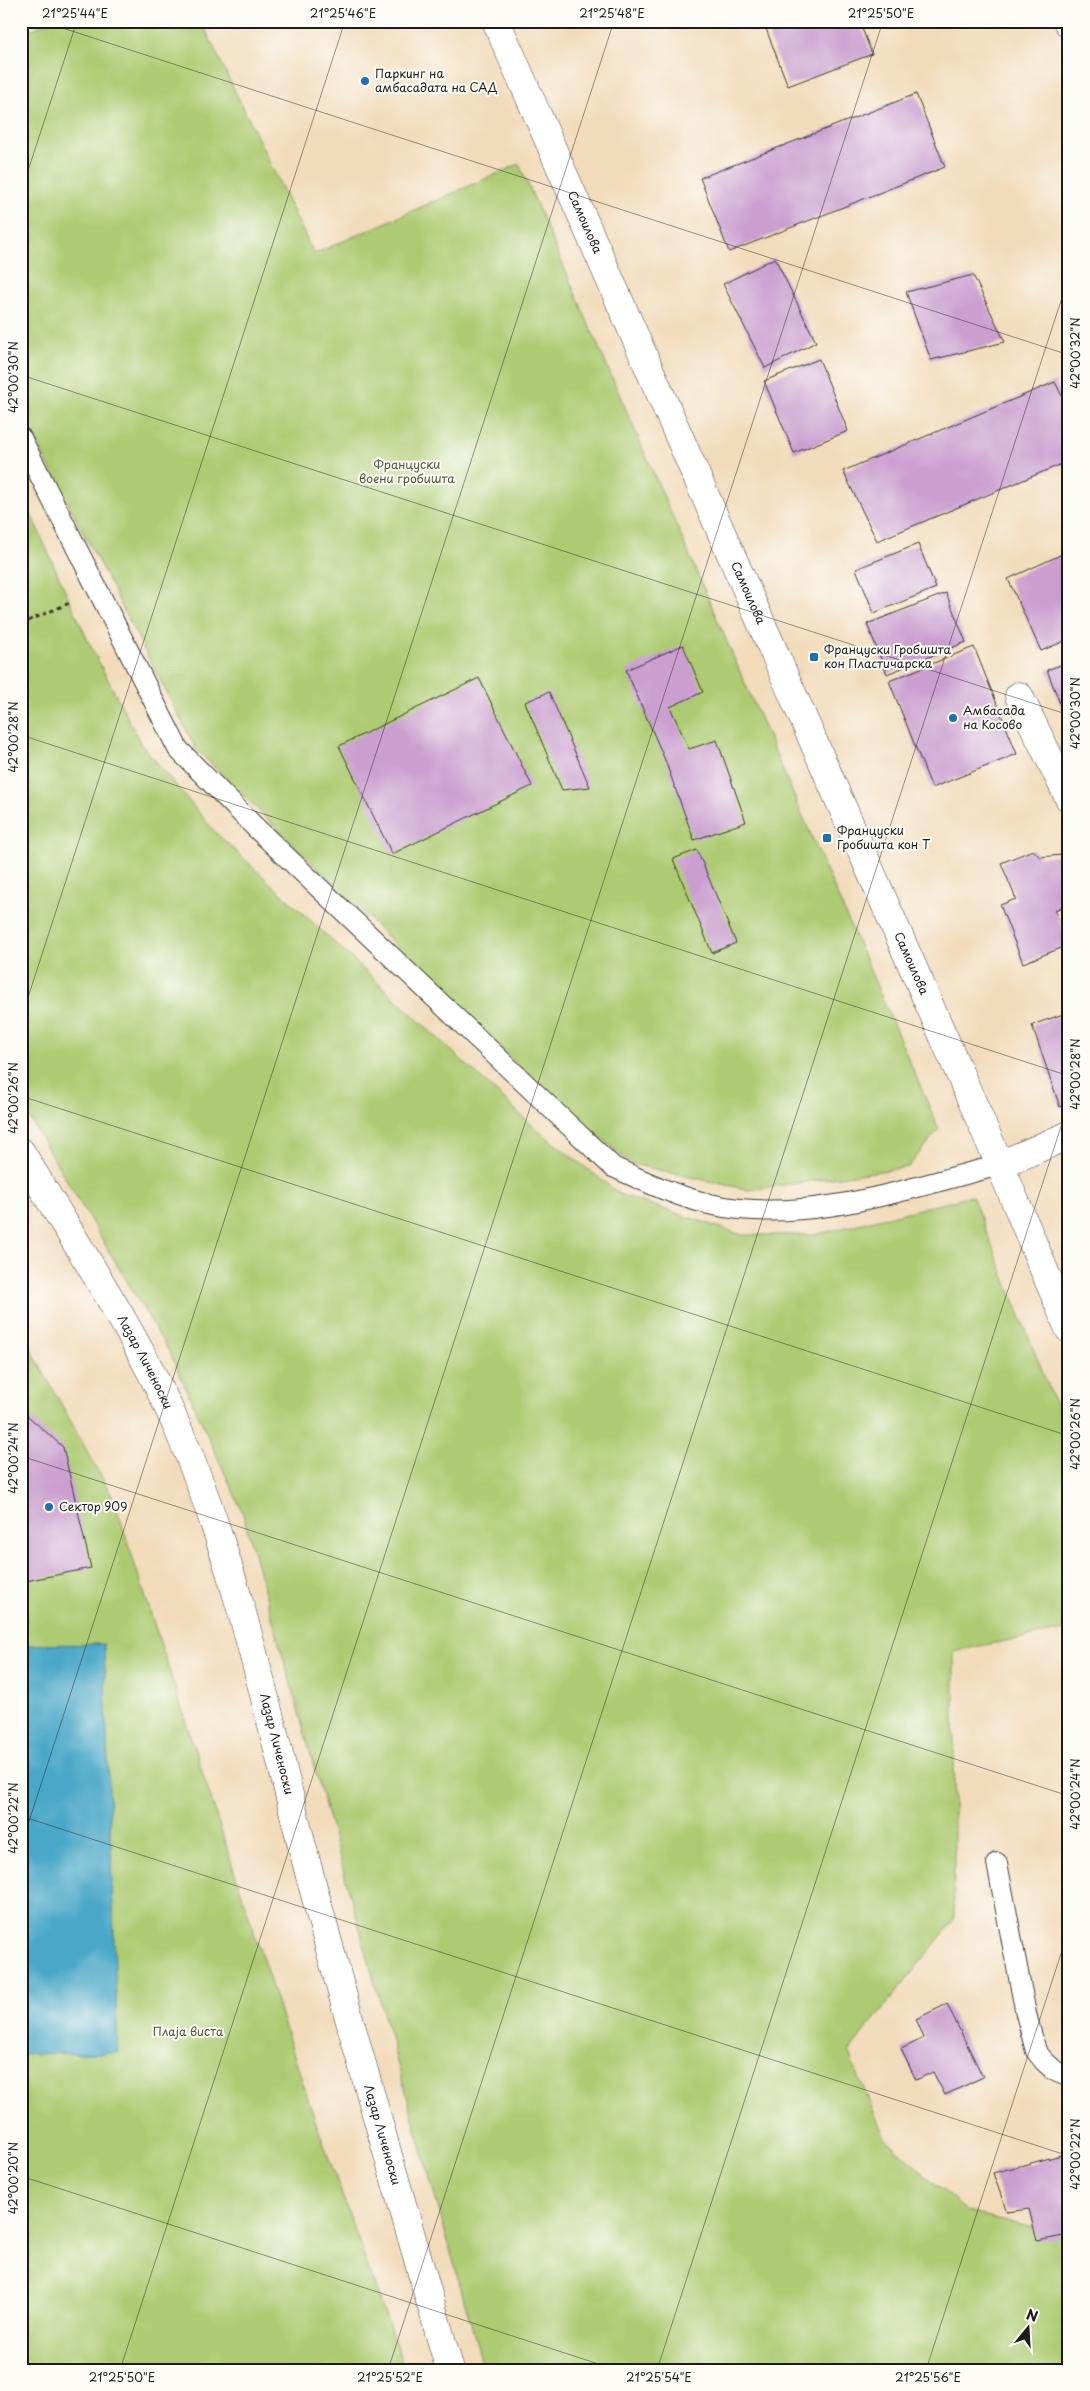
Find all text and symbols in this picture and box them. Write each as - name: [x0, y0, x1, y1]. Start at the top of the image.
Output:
- text: 21°25'44"E: [42, 4, 108, 22]
- text: 21°25'46"E: [310, 4, 376, 22]
- text: 21°25'48"E: [579, 4, 645, 22]
- text: 21°25'50"E: [848, 4, 914, 22]
- place label: Паркинг на амбасадата на САД: [375, 64, 498, 96]
- marker: Паркинг на амбасадата на САД: [359, 75, 371, 87]
- street label: Самоилова: [564, 188, 608, 257]
- text: 42°00'32"N: [1066, 317, 1084, 389]
- text: 42°00'30"N: [4, 341, 22, 413]
- park label: Француски воени гробишта: [359, 455, 455, 487]
- street label: Самоилова: [727, 558, 771, 627]
- place label: Француски Гробишта кон Пластичарска: [824, 640, 952, 672]
- marker: Француски Гробишта кон Пластичарска: [808, 651, 820, 663]
- text: 42°00'30"N: [1066, 677, 1084, 749]
- text: 42°00'28"N: [4, 701, 22, 773]
- place label: Амбасада на Косово: [963, 701, 1026, 733]
- marker: Амбасада на Косово: [947, 712, 959, 724]
- place label: Француски Гробишта кон Т: [837, 821, 931, 853]
- marker: Француски Гробишта кон Т: [821, 832, 833, 844]
- street label: Самоилова: [890, 929, 934, 998]
- text: 42°00'28"N: [1066, 1038, 1084, 1110]
- text: 42°00'26"N: [4, 1062, 22, 1134]
- street label: Лазар Личеноски: [114, 1311, 178, 1412]
- text: 42°00'26"N: [1066, 1398, 1084, 1470]
- text: 42°00'24"N: [4, 1422, 22, 1494]
- place label: Сектор 909: [59, 1497, 128, 1515]
- marker: Сектор 909: [43, 1501, 55, 1513]
- street label: Лазар Личеноски: [256, 1691, 299, 1796]
- text: 42°00'24"N: [1066, 1758, 1084, 1830]
- text: 42°00'22"N: [4, 1782, 22, 1854]
- park label: Плаја виста: [153, 2022, 224, 2040]
- street label: Лазар Личеноски: [360, 2082, 406, 2187]
- text: 42°00'22"N: [1066, 2118, 1084, 2190]
- text: 42°00'20"N: [4, 2142, 22, 2214]
- text: N: [1024, 2303, 1041, 2327]
- north arrow: [1002, 2304, 1052, 2354]
- text: 21°25'50"E: [89, 2368, 155, 2386]
- text: 21°25'52"E: [357, 2368, 423, 2386]
- text: 21°25'54"E: [626, 2368, 692, 2386]
- text: 21°25'56"E: [895, 2368, 961, 2386]

